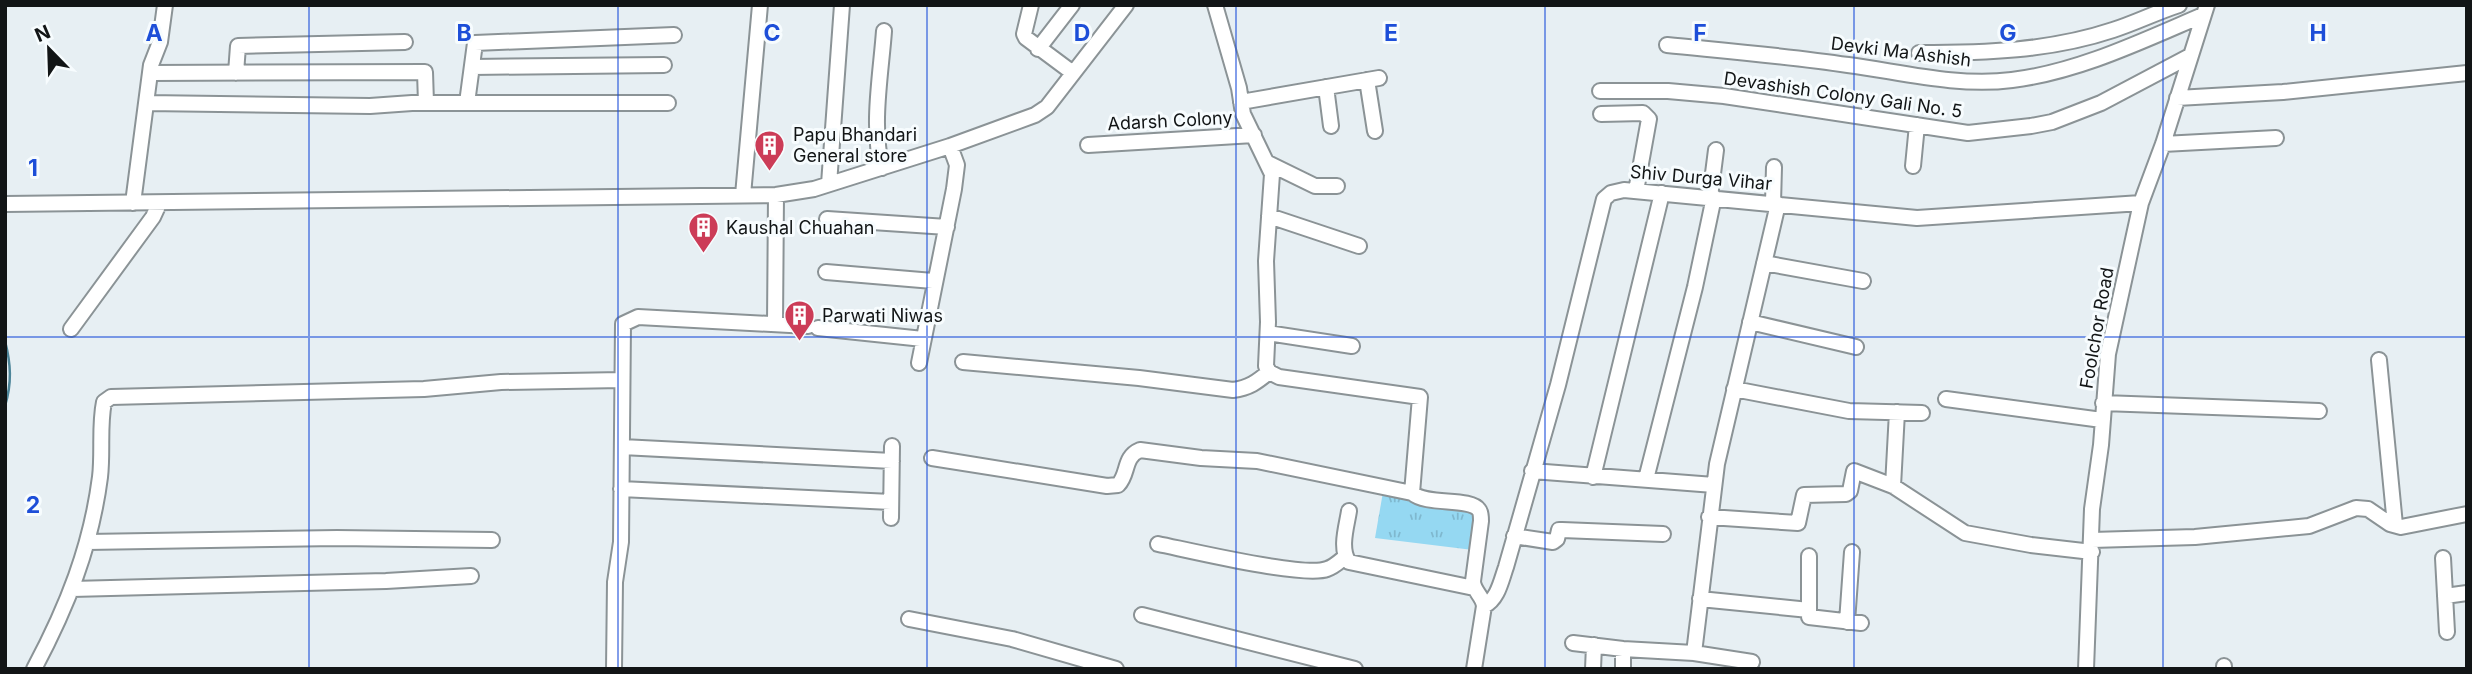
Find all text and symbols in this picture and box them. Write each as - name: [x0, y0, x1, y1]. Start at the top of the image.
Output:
- north arrow: [14, 14, 84, 84]
- text: A: [145, 19, 163, 47]
- text: B: [456, 19, 472, 47]
- text: C: [763, 19, 781, 47]
- text: D: [1074, 19, 1090, 47]
- text: E: [1384, 19, 1398, 47]
- text: F: [1693, 19, 1707, 47]
- text: G: [1999, 19, 2017, 47]
- text: H: [2309, 19, 2327, 47]
- text: N: [31, 20, 54, 47]
- street label: Devki Ma Ashish: [1830, 32, 1972, 71]
- street label: Devashish Colony Gali No. 5: [1723, 67, 1964, 122]
- street label: Adarsh Colony: [1107, 107, 1233, 134]
- place label: Papu Bhandari General store: [793, 124, 917, 166]
- building icon: Papu Bhandari General store: [753, 128, 787, 172]
- text: 1: [28, 154, 38, 182]
- street label: Shiv Durga Vihar: [1629, 161, 1773, 194]
- building icon: Kaushal Chuahan: [686, 211, 720, 255]
- place label: Kaushal Chuahan: [726, 217, 874, 238]
- street label: Foolchor Road: [2076, 266, 2118, 390]
- building icon: Parwati Niwas: [782, 299, 816, 343]
- place label: Parwati Niwas: [822, 305, 943, 326]
- text: 2: [26, 491, 40, 519]

